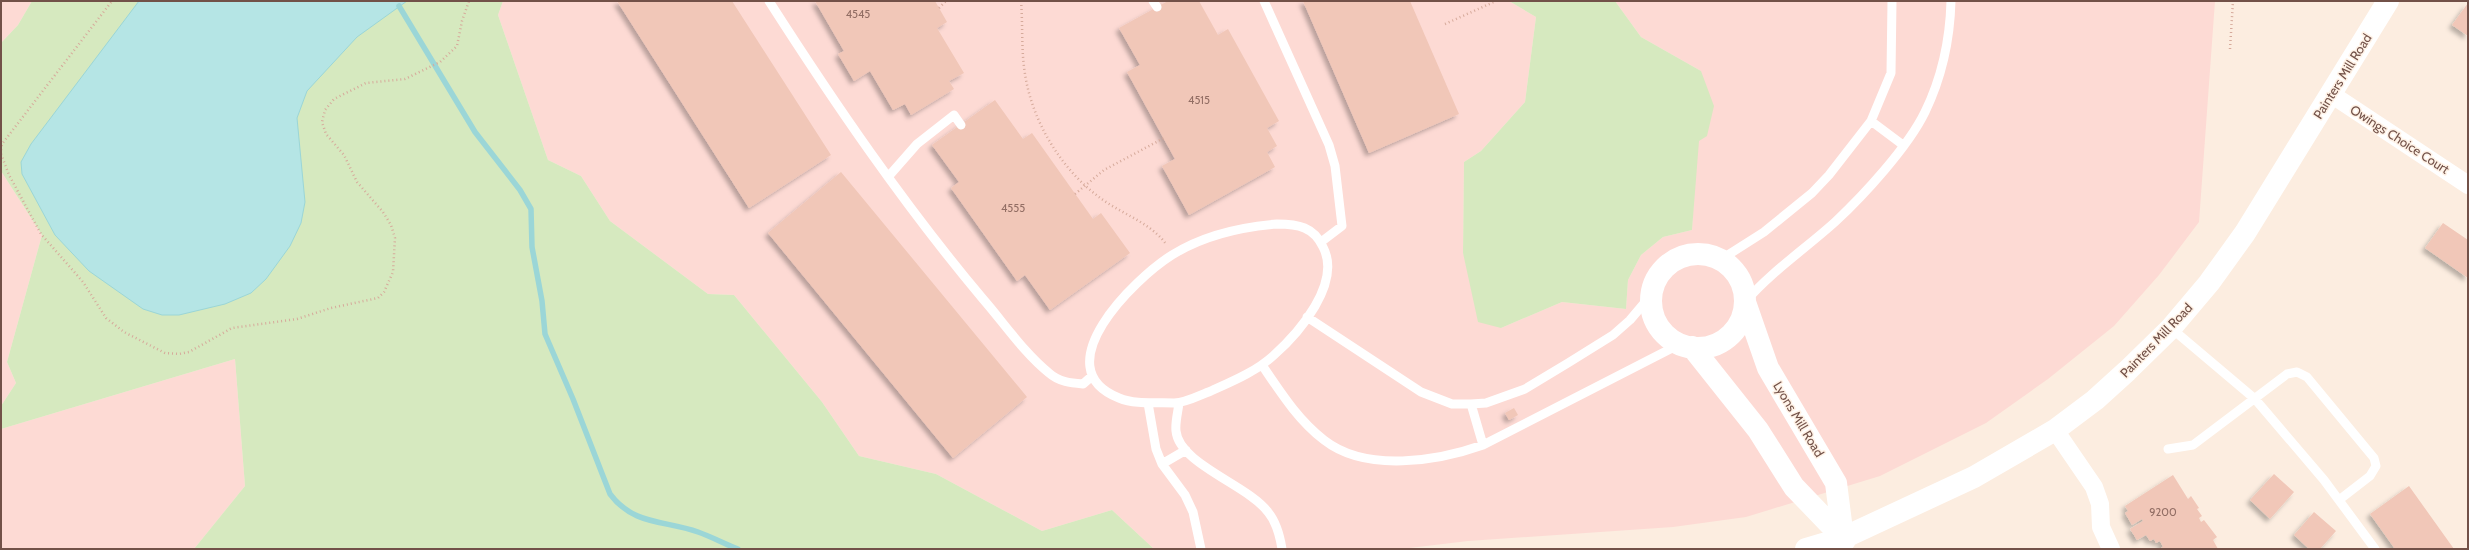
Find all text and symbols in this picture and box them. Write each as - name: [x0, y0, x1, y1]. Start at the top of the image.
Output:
- house number: 4545: [846, 7, 870, 21]
- street label: Painters Mill Road: [2309, 31, 2375, 121]
- house number: 4515: [1188, 93, 1210, 107]
- street label: Owings Choice Court: [2347, 101, 2453, 177]
- house number: 4555: [1001, 201, 1025, 215]
- street label: Painters Mill Road: [2116, 299, 2196, 381]
- street label: Lyons Mill Road: [1770, 378, 1828, 460]
- house number: 9200: [2149, 505, 2177, 519]

